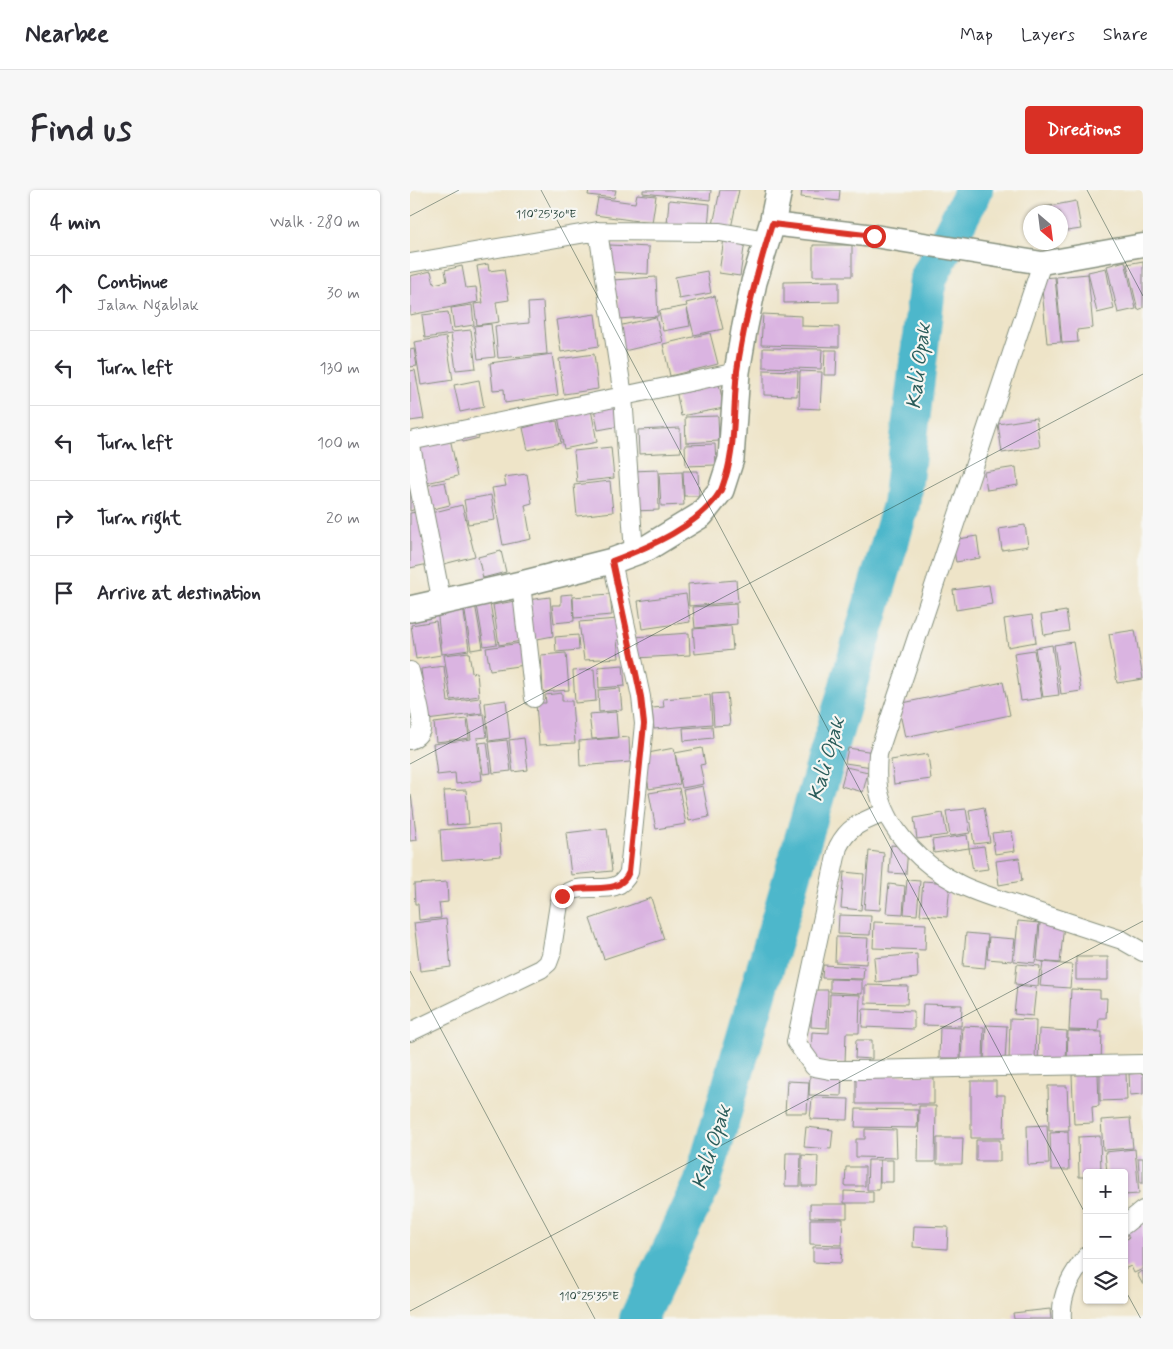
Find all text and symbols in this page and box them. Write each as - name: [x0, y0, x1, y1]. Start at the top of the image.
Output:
- text: Nearbee: [25, 19, 109, 50]
- text: Map: [960, 23, 993, 47]
- text: Layers: [1021, 23, 1075, 47]
- text: Share: [1103, 23, 1148, 47]
- button: Directions: [1025, 106, 1143, 154]
- text: Find us: [30, 107, 132, 153]
- north arrow: [1023, 205, 1068, 250]
- text: 110°25'30"E: [516, 207, 576, 223]
- text: 4 min: [50, 209, 101, 237]
- text: Walk · 280 m: [270, 212, 360, 233]
- route start: [863, 225, 886, 248]
- text: Continue: [97, 270, 168, 295]
- icon: ahead: [50, 279, 78, 307]
- text: 30 m: [327, 283, 360, 304]
- text: Jalan Ngablak: [97, 295, 199, 316]
- water label: Kali Opak: [900, 320, 938, 411]
- icon: left: [50, 354, 78, 382]
- text: Turn left: [97, 356, 173, 381]
- text: 130 m: [319, 358, 360, 379]
- icon: left: [50, 429, 78, 457]
- text: Turn left: [97, 431, 173, 456]
- text: 100 m: [317, 433, 360, 454]
- icon: right: [50, 504, 78, 532]
- text: Turn right: [97, 506, 181, 531]
- text: 20 m: [326, 508, 360, 529]
- icon: arrive: [50, 579, 78, 607]
- text: Arrive at destination: [97, 581, 261, 606]
- water label: Kali Opak: [802, 713, 853, 805]
- route end: [551, 885, 574, 908]
- water label: Kali Opak: [685, 1101, 739, 1193]
- map controls: [1083, 1169, 1128, 1304]
- button: +: [1083, 1169, 1128, 1214]
- button: −: [1083, 1214, 1128, 1259]
- button: layers: [1083, 1259, 1128, 1304]
- text: 110°25'35"E: [559, 1289, 619, 1305]

